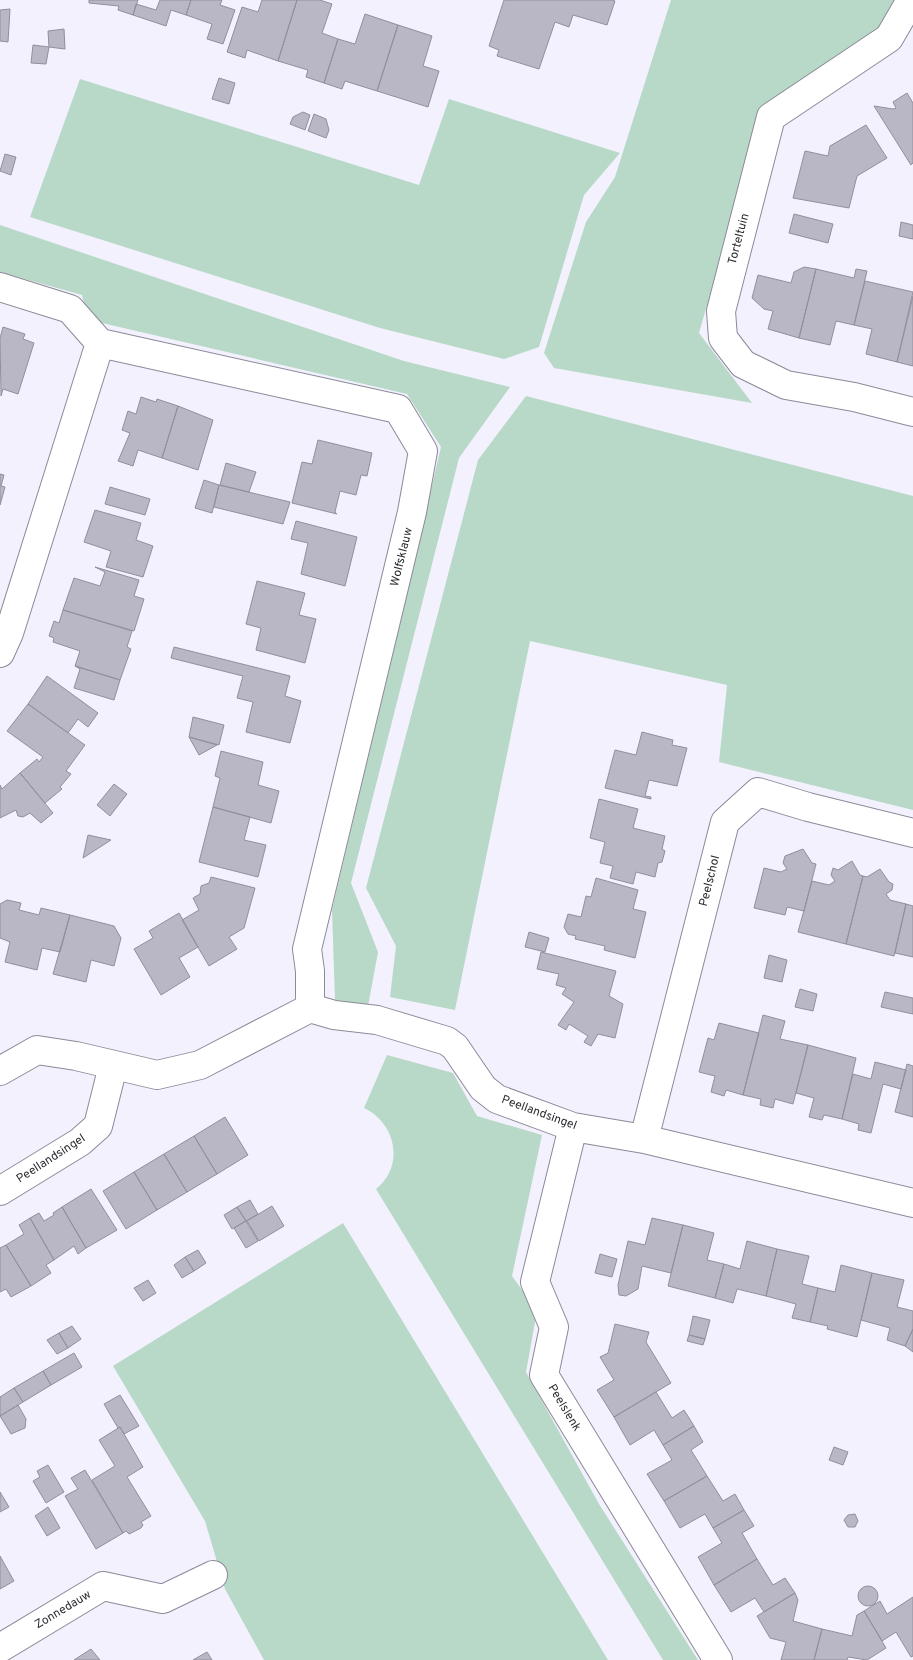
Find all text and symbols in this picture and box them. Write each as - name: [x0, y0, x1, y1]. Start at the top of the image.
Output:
- street label: Torteltuin: [725, 212, 753, 266]
- street label: Wolfsklauw: [387, 525, 417, 588]
- street label: Peelschol: [696, 854, 724, 908]
- street label: Peellandsingel: [499, 1092, 579, 1134]
- street label: Peellandsingel: [13, 1131, 89, 1187]
- street label: Peelslenk: [544, 1381, 584, 1435]
- street label: Zonnedauw: [32, 1587, 95, 1633]

